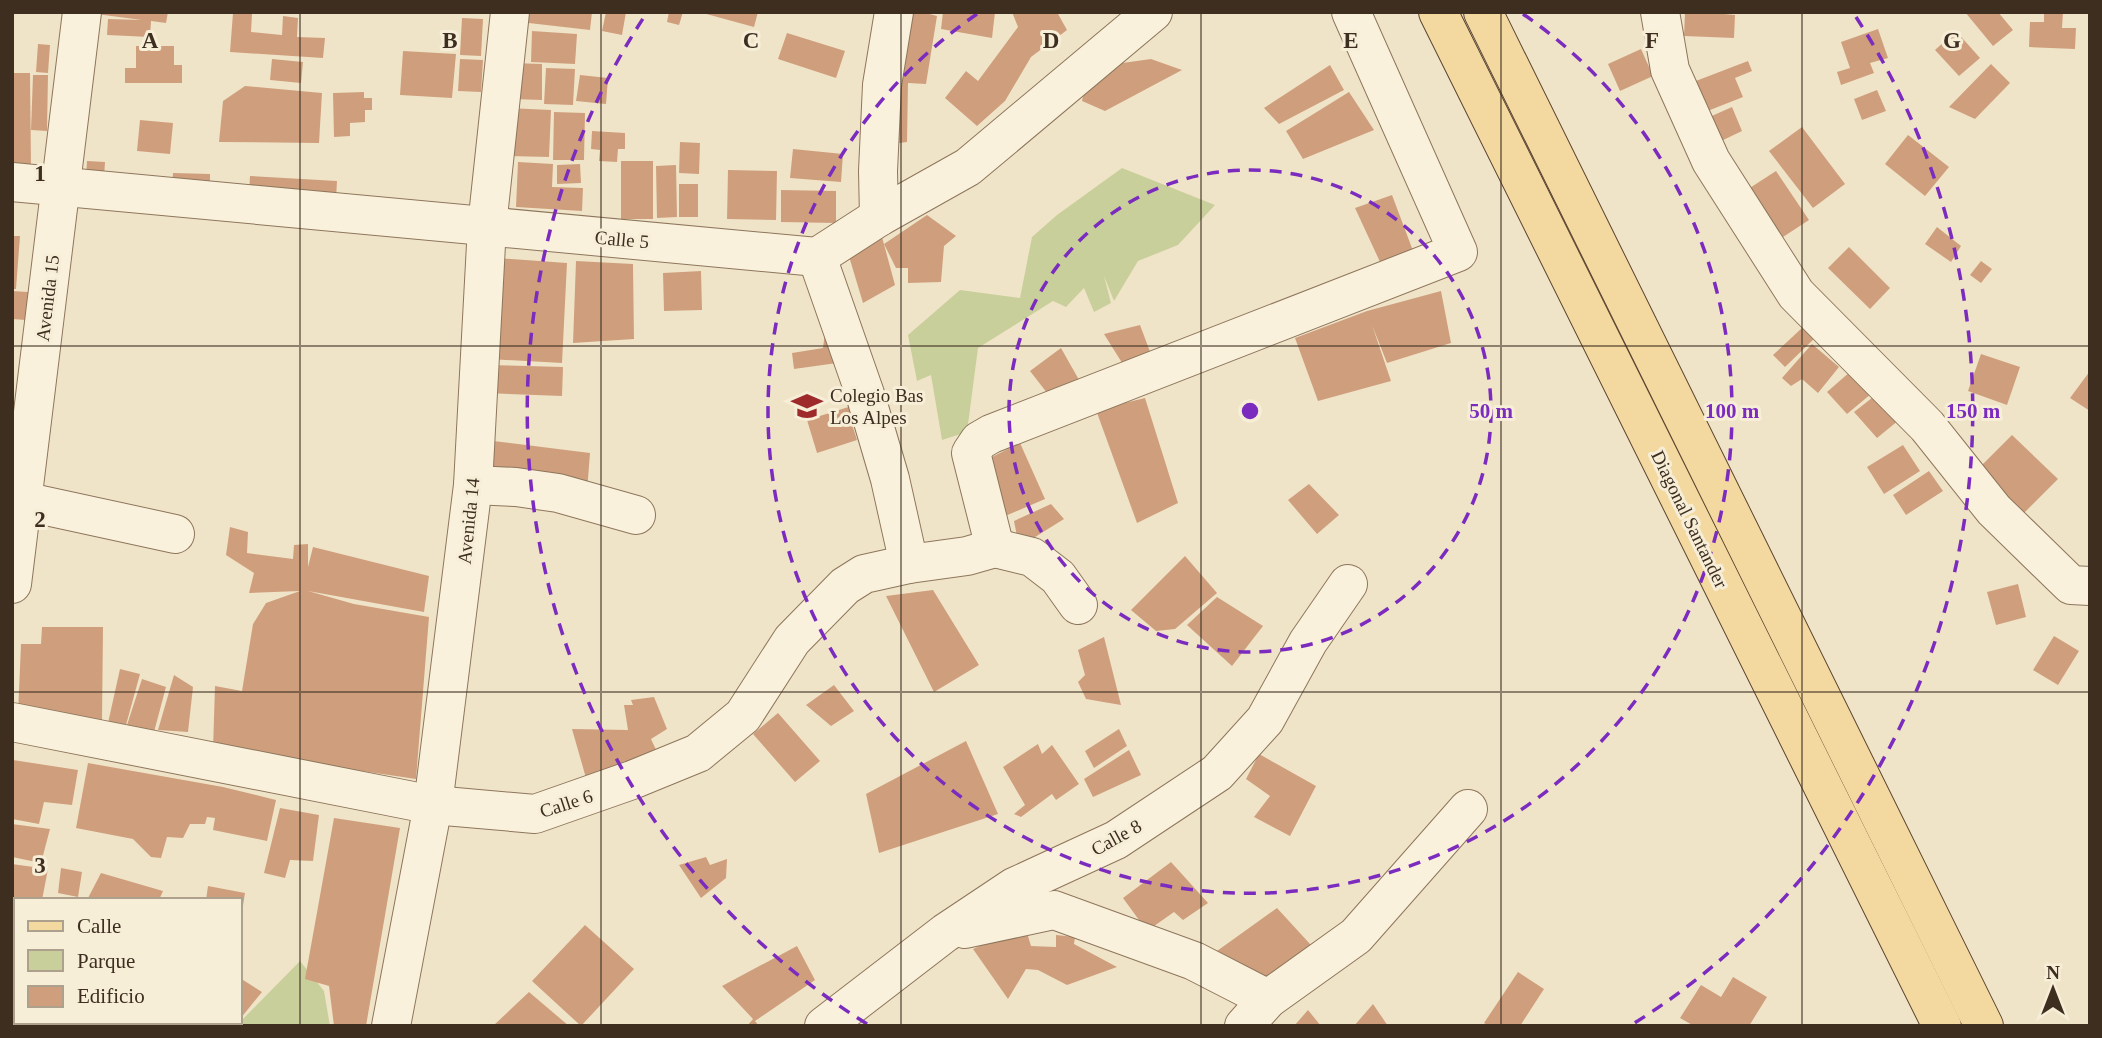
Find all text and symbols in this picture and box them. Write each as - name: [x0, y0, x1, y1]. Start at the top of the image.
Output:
- text: A: [142, 28, 159, 53]
- text: B: [442, 28, 458, 53]
- text: C: [743, 28, 759, 53]
- text: D: [1043, 28, 1059, 53]
- text: E: [1343, 28, 1359, 53]
- text: F: [1645, 28, 1659, 53]
- text: G: [1943, 28, 1961, 53]
- text: 1: [34, 161, 46, 186]
- street label: Calle 5: [594, 227, 650, 252]
- street label: Avenida 15: [32, 254, 63, 342]
- place label: Colegio Bas Los Alpes: [830, 385, 923, 428]
- school or university icon: Colegio Bas Los Alpes: [790, 389, 824, 423]
- centre of rings: [1238, 399, 1262, 423]
- text: 50 m: [1469, 399, 1513, 423]
- text: 100 m: [1705, 399, 1760, 423]
- text: 150 m: [1946, 399, 2001, 423]
- street label: Diagonal Santander: [1647, 447, 1732, 592]
- street label: Avenida 14: [454, 476, 484, 565]
- text: 2: [34, 507, 46, 532]
- street label: Calle 6: [537, 785, 595, 822]
- street label: Calle 8: [1087, 815, 1145, 860]
- text: 3: [34, 853, 46, 878]
- legend: [14, 898, 242, 1024]
- text: Calle: [77, 914, 121, 938]
- text: Parque: [77, 949, 135, 973]
- north arrow: [2018, 954, 2088, 1024]
- text: N: [2046, 962, 2060, 983]
- text: Edificio: [77, 984, 145, 1008]

